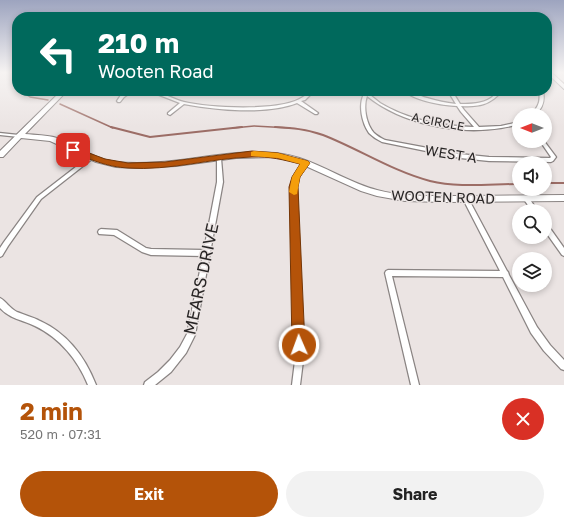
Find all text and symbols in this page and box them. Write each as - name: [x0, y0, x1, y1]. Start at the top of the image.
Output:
- text: 210 m: [98, 26, 179, 59]
- icon: left: [32, 28, 84, 80]
- text: Wooten Road: [98, 60, 213, 82]
- north arrow: [512, 108, 552, 148]
- map controls: [512, 108, 552, 292]
- street label: A CIRCLE: [410, 109, 466, 134]
- pin: [56, 133, 90, 167]
- icon: arrive: [62, 139, 84, 161]
- street label: WEST A: [424, 141, 479, 166]
- button: sound: [512, 156, 552, 196]
- street label: WOOTEN ROAD: [391, 186, 495, 207]
- button: search: [512, 204, 552, 244]
- street label: MEARS DRIVE: [178, 221, 223, 337]
- button: layers: [512, 252, 552, 292]
- position arrow: [278, 324, 320, 366]
- text: 2 min: [20, 396, 83, 425]
- button: close: [502, 398, 544, 440]
- text: 520 m · 07:31: [20, 426, 101, 442]
- button: Exit: [20, 471, 278, 517]
- button: Share: [286, 471, 544, 517]

